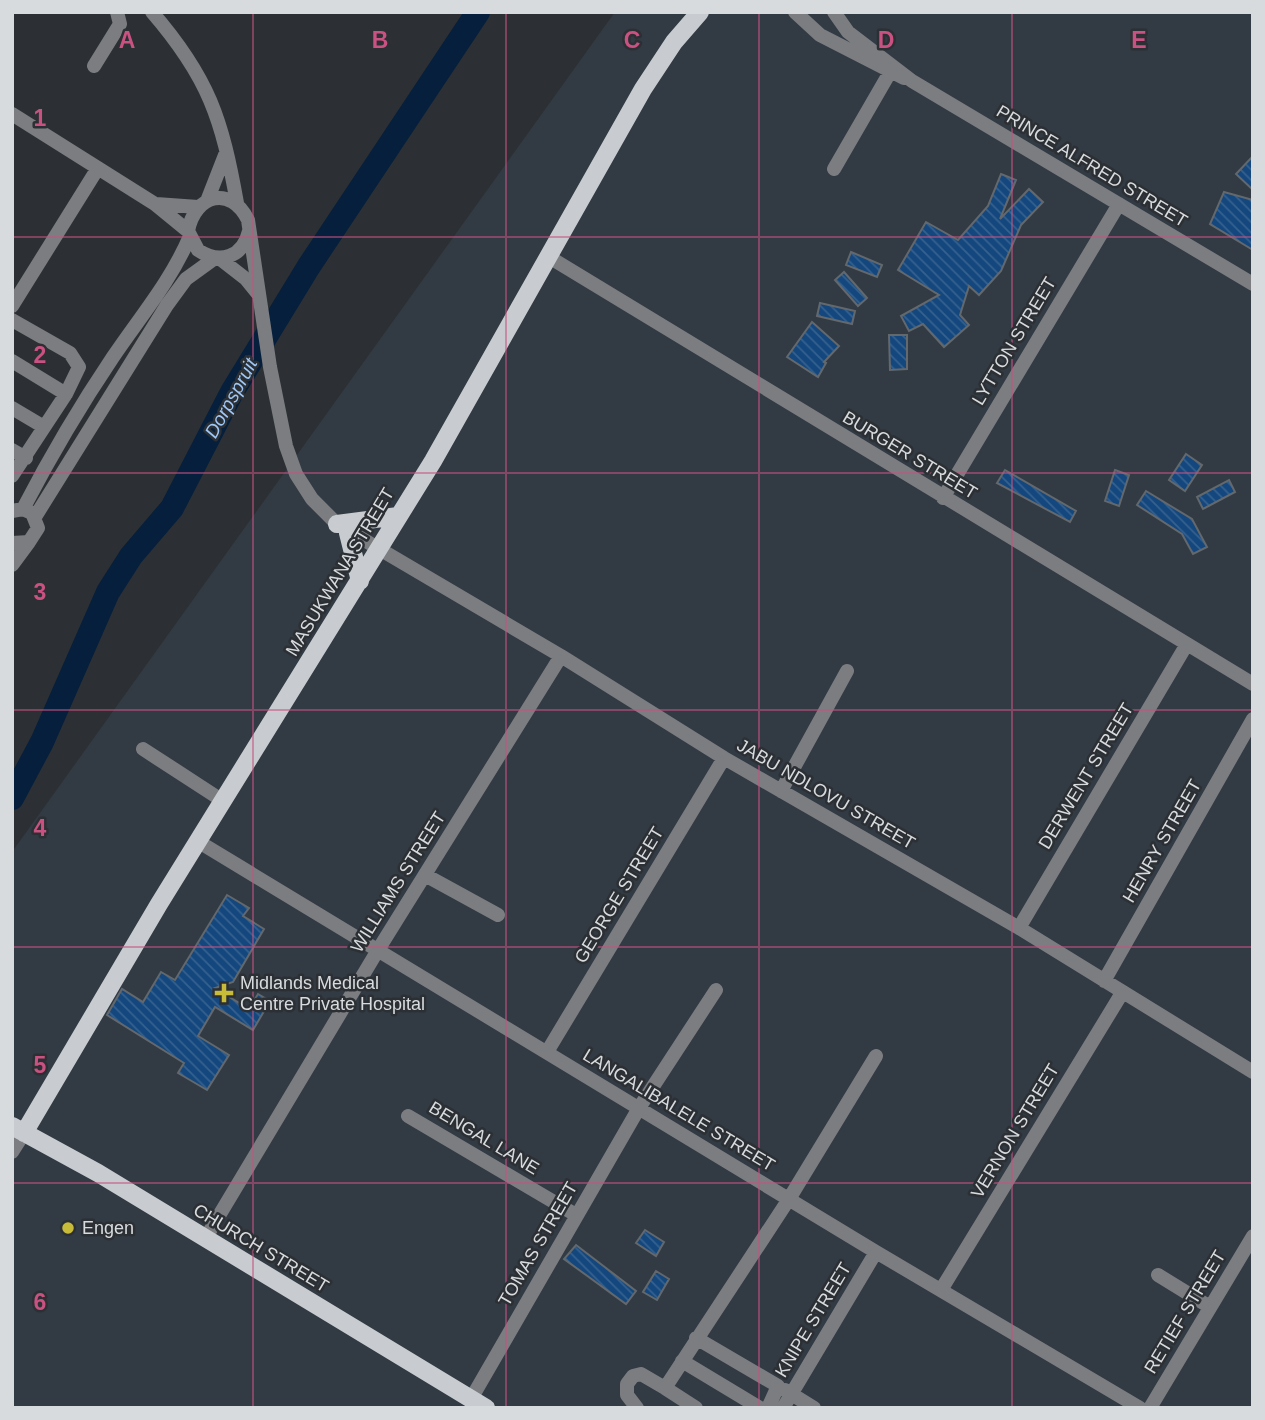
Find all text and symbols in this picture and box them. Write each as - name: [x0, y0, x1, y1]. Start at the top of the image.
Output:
- text: A: [119, 27, 135, 53]
- text: B: [372, 27, 388, 53]
- text: C: [624, 27, 640, 53]
- text: D: [878, 27, 894, 53]
- text: E: [1131, 27, 1147, 53]
- street label: PRINCE ALFRED STREET: [993, 101, 1191, 231]
- text: 1: [34, 105, 47, 131]
- street label: LYTTON STREET: [968, 274, 1060, 408]
- text: 2: [34, 342, 46, 368]
- water label: Dorpspruit: [201, 354, 262, 441]
- street label: BURGER STREET: [839, 407, 981, 503]
- street label: MASUKWANA STREET: [282, 484, 398, 660]
- text: 3: [34, 579, 46, 605]
- street label: DERWENT STREET: [1035, 700, 1137, 852]
- street label: JABU NDLOVU STREET: [734, 735, 918, 853]
- street label: HENRY STREET: [1119, 776, 1205, 906]
- street label: WILLIAMS STREET: [347, 808, 449, 956]
- text: 4: [34, 815, 47, 841]
- street label: GEORGE STREET: [571, 823, 667, 967]
- place label: Midlands Medical Centre Private Hospital: [240, 973, 425, 1014]
- marker: Midlands Medical Centre Private Hospital: [214, 983, 234, 1003]
- street label: LANGALIBALELE STREET: [580, 1045, 778, 1175]
- text: 5: [34, 1052, 47, 1078]
- street label: VERNON STREET: [967, 1060, 1063, 1202]
- street label: BENGAL LANE: [426, 1097, 542, 1179]
- street label: TOMAS STREET: [494, 1179, 582, 1309]
- street label: CHURCH STREET: [190, 1200, 332, 1296]
- place label: Engen: [82, 1218, 134, 1238]
- marker: Engen: [60, 1220, 76, 1236]
- street label: RETIEF STREET: [1140, 1247, 1230, 1377]
- street label: KNIPE STREET: [771, 1259, 855, 1381]
- text: 6: [34, 1289, 46, 1315]

